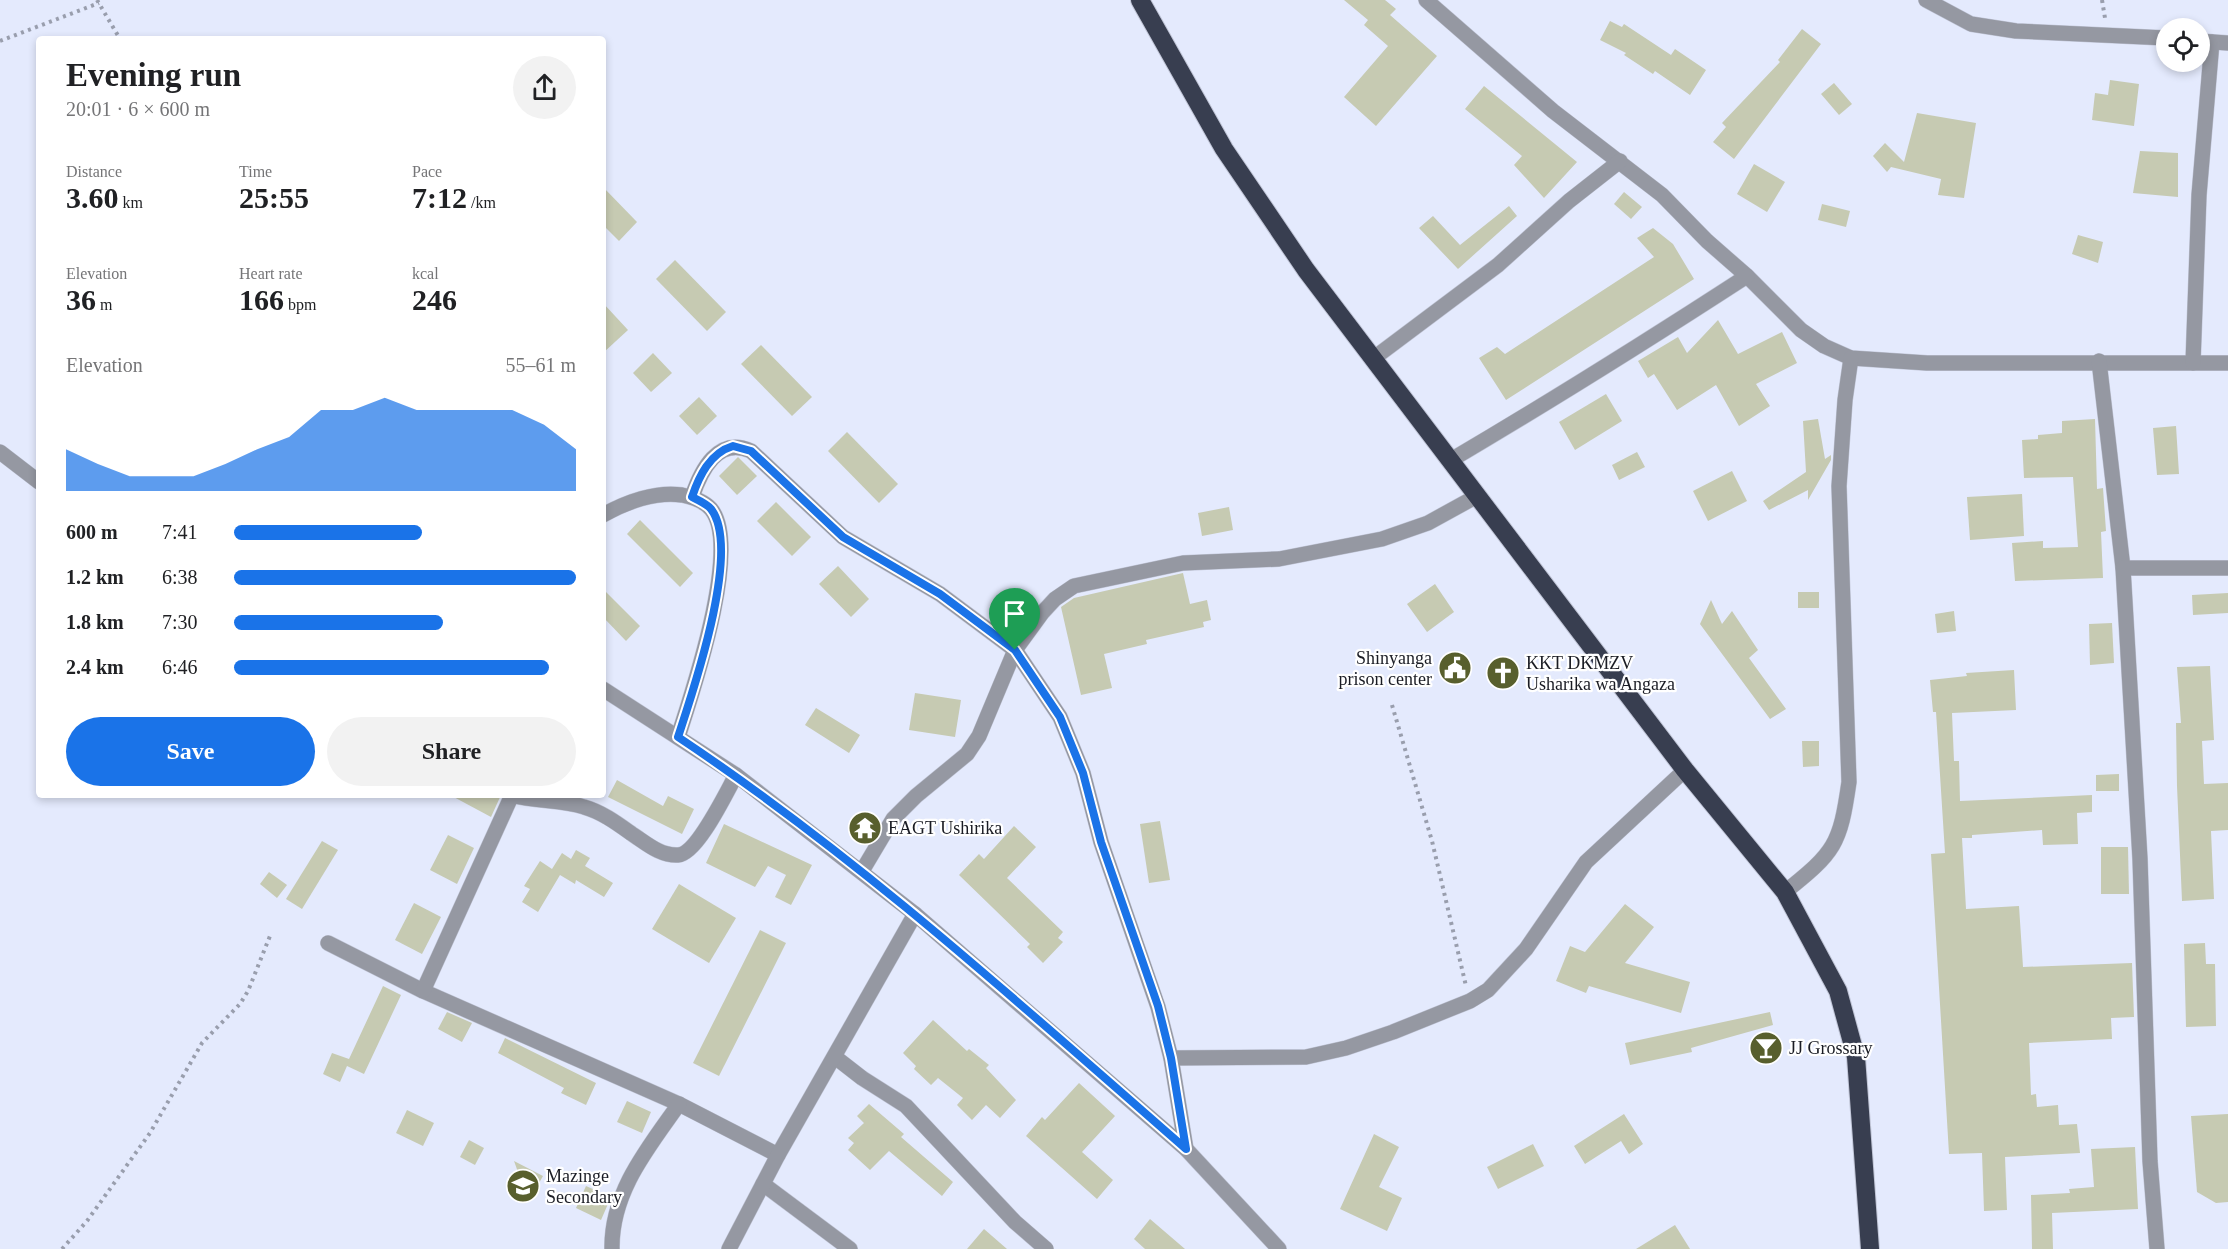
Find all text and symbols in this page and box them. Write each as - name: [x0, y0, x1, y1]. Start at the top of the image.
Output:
- map controls: [2156, 18, 2210, 72]
- button: locate: [2156, 18, 2210, 72]
- button: share: [513, 56, 576, 119]
- text: Evening run: [66, 57, 241, 93]
- text: 20:01 · 6 × 600 m: [66, 98, 210, 120]
- text: Distance: [66, 163, 122, 180]
- text: Time: [239, 163, 272, 180]
- text: Pace: [412, 163, 442, 180]
- text: 3.60: [66, 181, 119, 214]
- text: 25:55: [239, 181, 309, 214]
- text: 7:12: [412, 181, 467, 214]
- text: km: [119, 194, 143, 211]
- text: /km: [467, 194, 496, 211]
- text: Elevation: [66, 265, 127, 282]
- text: Heart rate: [239, 265, 303, 282]
- text: kcal: [412, 265, 439, 282]
- text: 36: [66, 283, 96, 316]
- text: 166: [239, 283, 284, 316]
- text: 246: [412, 283, 457, 316]
- text: m: [96, 296, 112, 313]
- text: bpm: [284, 296, 316, 313]
- text: Elevation: [66, 354, 143, 376]
- text: 55–61 m: [505, 354, 576, 376]
- text: 600 m: [66, 521, 118, 543]
- text: 7:41: [162, 521, 198, 543]
- text: 1.2 km: [66, 566, 124, 588]
- text: 6:38: [162, 566, 198, 588]
- pin: [989, 588, 1040, 650]
- icon: arrive: [998, 597, 1031, 630]
- text: 1.8 km: [66, 611, 124, 633]
- text: 7:30: [162, 611, 198, 633]
- place label: Shinyanga prison center: [1339, 648, 1432, 689]
- public building icon: Shinyanga prison center: [1437, 650, 1473, 686]
- place label: KKT DKMZV Usharika wa Angaza: [1526, 653, 1675, 694]
- church icon: KKT DKMZV Usharika wa Angaza: [1485, 655, 1521, 691]
- text: 2.4 km: [66, 656, 124, 678]
- text: 6:46: [162, 656, 198, 678]
- button: Save: [66, 717, 315, 786]
- button: Share: [327, 717, 576, 786]
- temple icon: EAGT Ushirika: [847, 810, 883, 846]
- place label: EAGT Ushirika: [888, 818, 1002, 838]
- bar icon: JJ Grossary: [1748, 1030, 1784, 1066]
- place label: JJ Grossary: [1789, 1038, 1873, 1058]
- place label: Mazinge Secondary: [546, 1166, 622, 1207]
- school or university icon: Mazinge Secondary: [505, 1168, 541, 1204]

